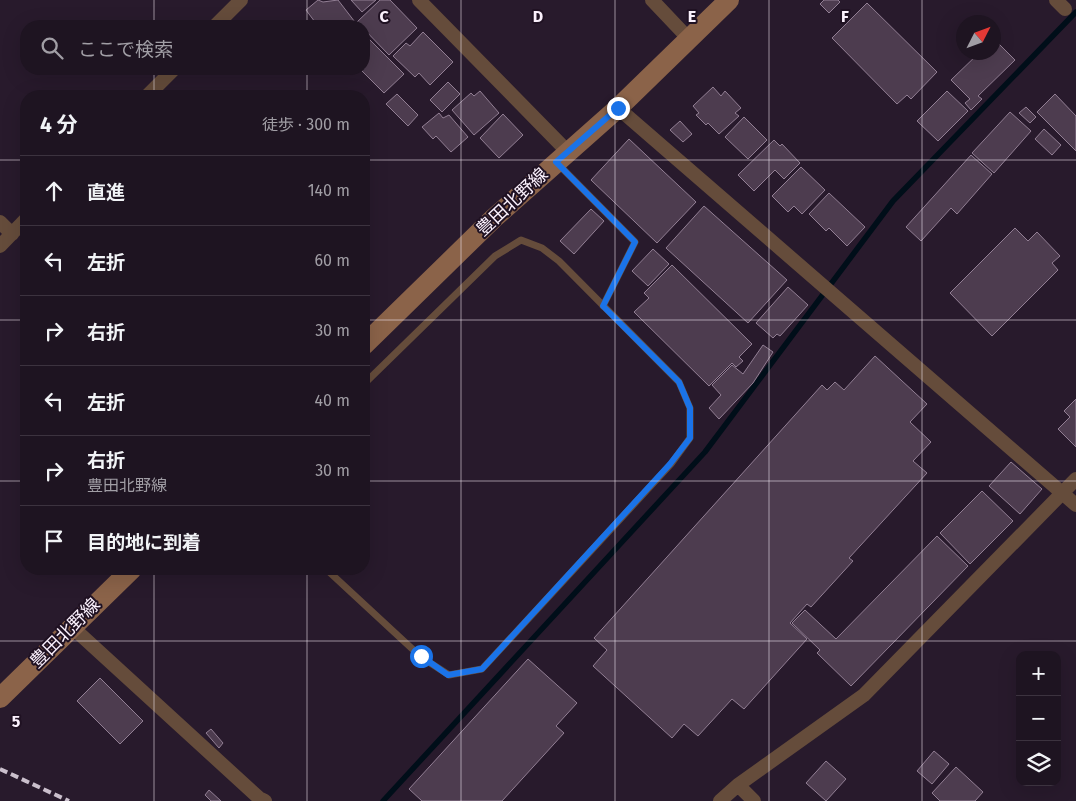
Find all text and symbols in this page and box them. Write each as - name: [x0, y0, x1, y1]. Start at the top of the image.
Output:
- text: C: [379, 7, 389, 26]
- text: D: [533, 7, 543, 26]
- text: E: [688, 7, 696, 26]
- text: F: [841, 7, 849, 26]
- north arrow: [956, 15, 1001, 60]
- search box: [20, 20, 370, 75]
- icon: search: [38, 34, 66, 62]
- text: ここで検索: [78, 38, 173, 61]
- route end: [607, 97, 630, 120]
- text: 4 分: [40, 112, 78, 138]
- text: 徒歩 · 300 m: [262, 115, 350, 134]
- street label: 豊田北野線: [472, 163, 552, 241]
- icon: ahead: [40, 177, 68, 205]
- text: 直進: [87, 181, 125, 204]
- text: 140 m: [308, 181, 350, 200]
- icon: left: [40, 247, 68, 275]
- text: 左折: [87, 251, 125, 274]
- text: 60 m: [315, 251, 350, 270]
- icon: right: [40, 317, 68, 345]
- text: 右折: [87, 321, 125, 344]
- text: 30 m: [315, 321, 350, 340]
- icon: left: [40, 387, 68, 415]
- text: 左折: [87, 391, 125, 414]
- text: 40 m: [315, 391, 350, 410]
- text: 右折: [87, 449, 125, 472]
- icon: right: [40, 457, 68, 485]
- text: 30 m: [315, 461, 350, 480]
- text: 豊田北野線: [87, 476, 167, 495]
- icon: arrive: [40, 527, 68, 555]
- text: 目的地に到着: [87, 531, 201, 554]
- street label: 豊田北野線: [25, 593, 105, 673]
- route start: [410, 645, 433, 668]
- map controls: [1016, 651, 1061, 786]
- button: +: [1016, 651, 1061, 696]
- button: −: [1016, 696, 1061, 741]
- text: 5: [12, 712, 21, 731]
- button: layers: [1016, 741, 1061, 786]

